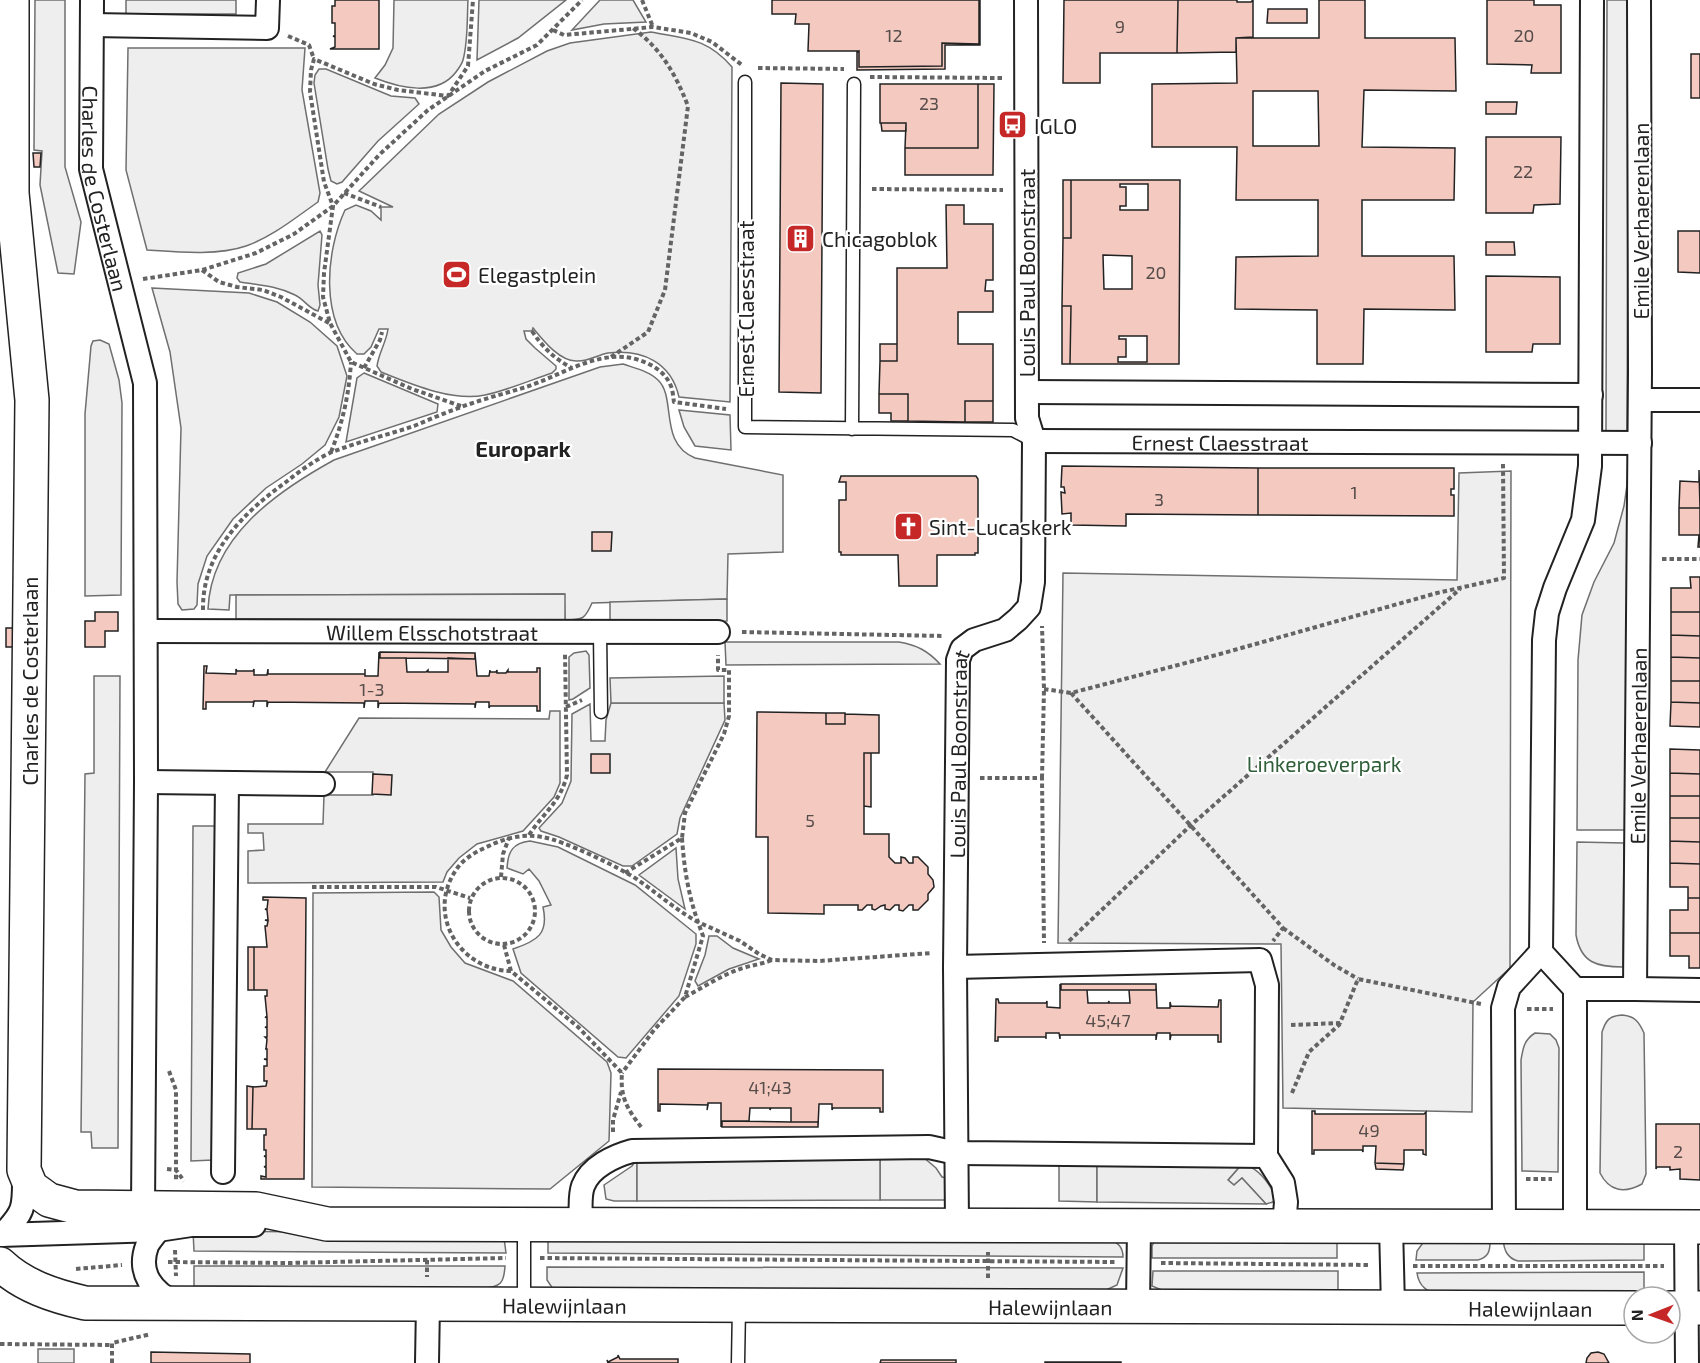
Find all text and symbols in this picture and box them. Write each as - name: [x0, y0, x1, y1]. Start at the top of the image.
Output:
- house number: 9: [1115, 15, 1125, 37]
- house number: 12: [885, 24, 903, 46]
- house number: 20: [1514, 24, 1534, 46]
- street label: Charles de Costerlaan: [78, 85, 134, 294]
- house number: 23: [919, 92, 939, 114]
- bus stop icon: IGLO: [997, 109, 1029, 141]
- place label: IGLO: [1034, 113, 1077, 138]
- street label: Emile Verhaerenlaan: [1628, 123, 1653, 319]
- house number: 22: [1513, 160, 1533, 182]
- street label: Louis Paul Boonstraat: [1014, 169, 1039, 377]
- street label: Ernest Claesstraat: [733, 221, 758, 397]
- building icon: Chicagoblok: [785, 222, 817, 254]
- place label: Chicagoblok: [822, 226, 938, 251]
- sports icon: Elegastplein: [441, 258, 473, 290]
- house number: 20: [1146, 261, 1166, 283]
- place label: Elegastplein: [478, 262, 596, 287]
- street label: Ernest Claesstraat: [1131, 429, 1309, 454]
- district label: Europark: [475, 435, 571, 461]
- house number: 1: [1350, 481, 1358, 503]
- house number: 3: [1154, 488, 1164, 510]
- church icon: Sint-Lucaskerk: [892, 510, 924, 542]
- place label: Sint-Lucaskerk: [929, 514, 1072, 539]
- street label: Charles de Costerlaan: [17, 577, 42, 785]
- street label: Willem Elsschotstraat: [326, 619, 538, 644]
- street label: Louis Paul Boonstraat: [944, 646, 973, 859]
- street label: Emile Verhaerenlaan: [1624, 647, 1650, 845]
- house number: 1-3: [359, 678, 385, 700]
- park label: Linkeroeverpark: [1247, 751, 1402, 776]
- house number: 5: [805, 809, 815, 831]
- house number: 45;47: [1085, 1009, 1131, 1031]
- house number: 41;43: [748, 1076, 792, 1098]
- house number: 49: [1358, 1119, 1380, 1141]
- house number: 2: [1673, 1140, 1683, 1162]
- north arrow: [1622, 1285, 1682, 1345]
- street label: Halewijnlaan: [502, 1292, 627, 1318]
- street label: Halewijnlaan: [988, 1293, 1113, 1320]
- street label: Halewijnlaan: [1468, 1295, 1593, 1321]
- text: N: [1627, 1309, 1646, 1321]

